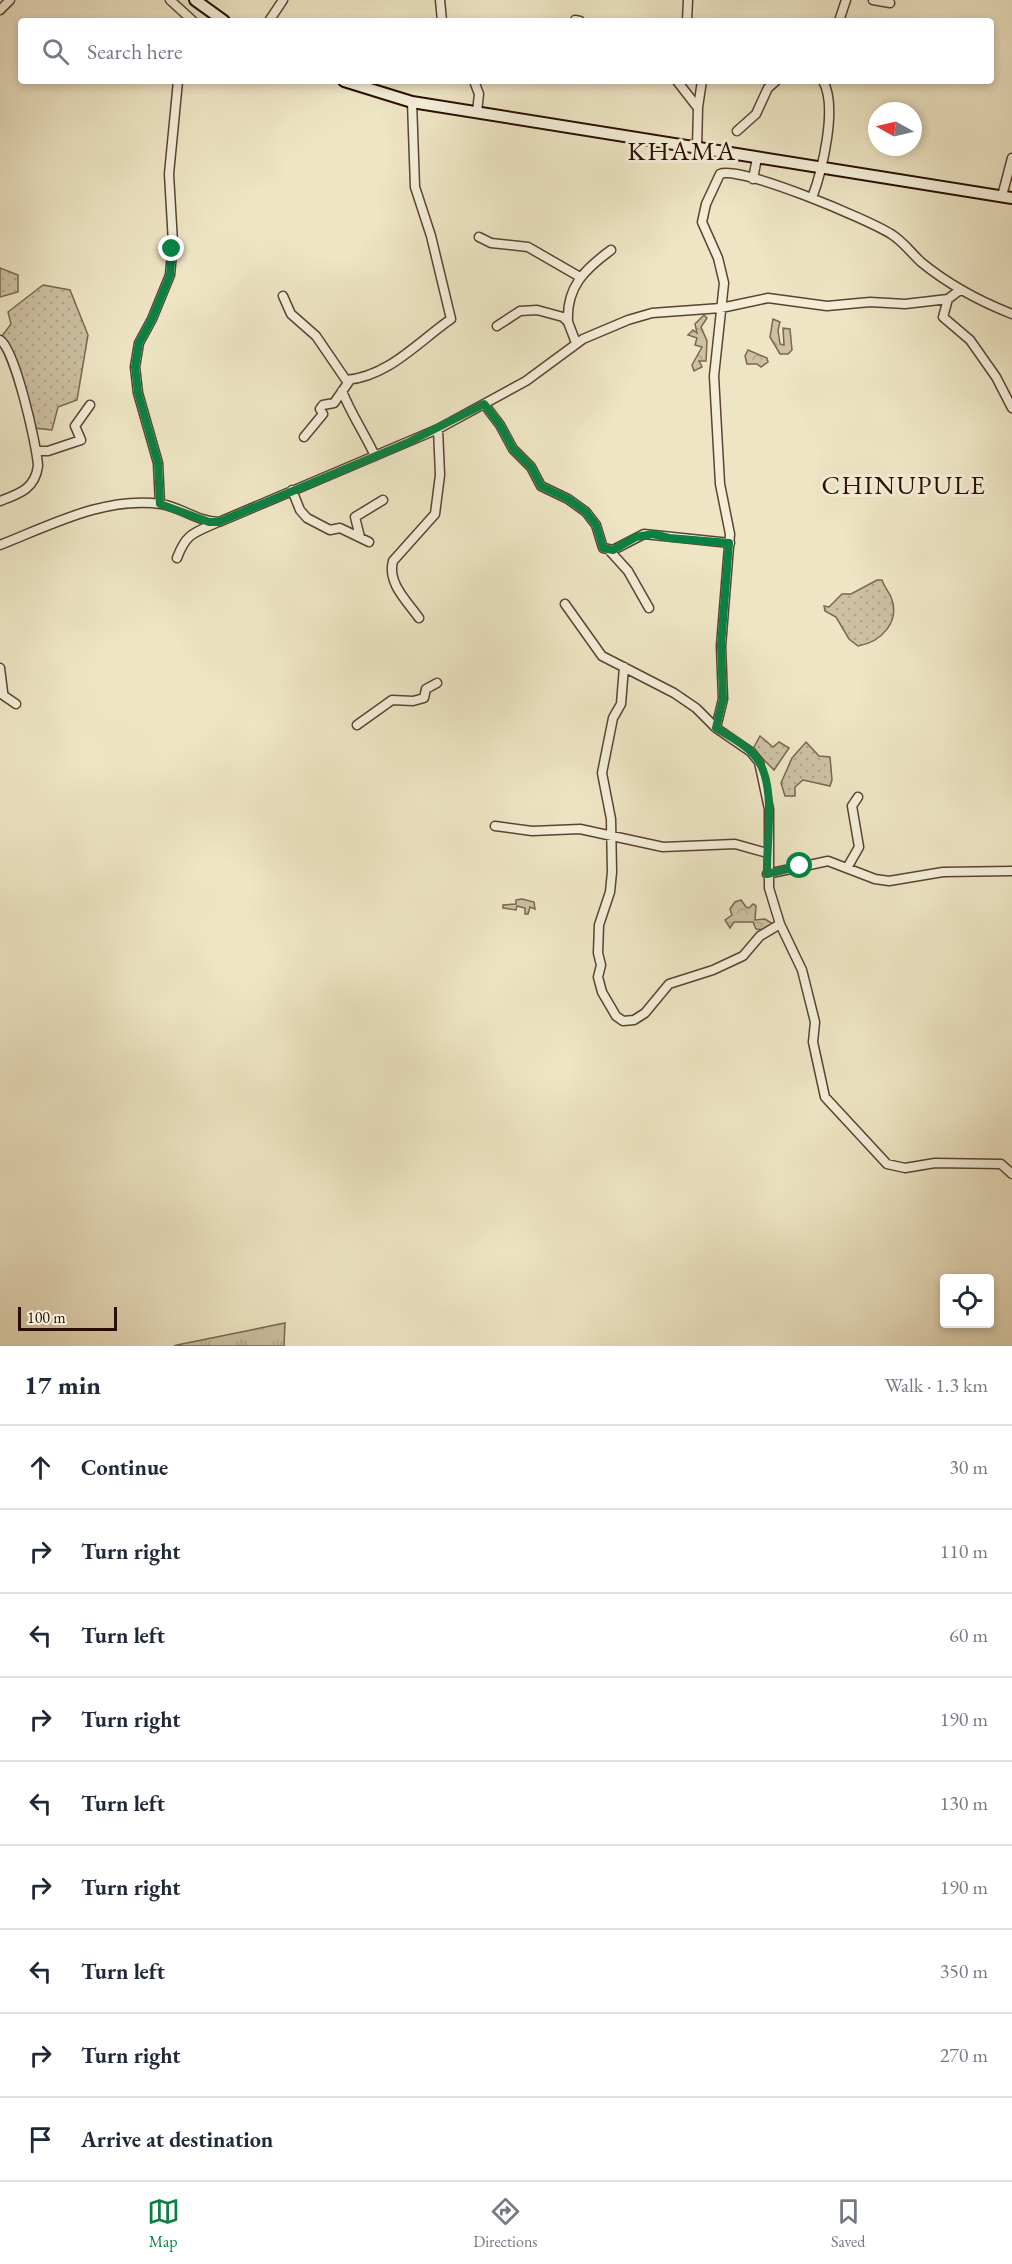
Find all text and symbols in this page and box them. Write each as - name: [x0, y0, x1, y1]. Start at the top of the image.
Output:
- search box: [18, 18, 994, 84]
- icon: search: [39, 35, 72, 68]
- text: Search here: [87, 37, 182, 66]
- north arrow: [868, 102, 922, 156]
- district label: KHAMA: [627, 133, 737, 168]
- route end: [158, 235, 184, 261]
- district label: CHINUPULE: [821, 468, 987, 502]
- route start: [786, 852, 812, 878]
- map controls: [940, 1274, 994, 1328]
- button: locate: [940, 1274, 994, 1328]
- scale bar: [18, 1304, 117, 1332]
- text: 100 m: [27, 1307, 66, 1328]
- text: 17 min: [24, 1368, 101, 1402]
- text: Walk · 1.3 km: [885, 1372, 988, 1398]
- icon: ahead: [24, 1451, 57, 1484]
- text: Continue: [81, 1453, 168, 1482]
- text: 30 m: [949, 1454, 988, 1480]
- icon: right: [24, 1535, 57, 1568]
- text: Turn right: [81, 1537, 180, 1566]
- text: 110 m: [940, 1538, 988, 1564]
- icon: left: [24, 1619, 57, 1652]
- text: Turn left: [81, 1621, 165, 1650]
- text: 60 m: [949, 1622, 988, 1648]
- icon: right: [24, 1703, 57, 1736]
- text: Turn right: [81, 1705, 180, 1734]
- text: 190 m: [940, 1706, 988, 1732]
- icon: left: [24, 1787, 57, 1820]
- text: Turn left: [81, 1789, 165, 1818]
- text: 130 m: [940, 1790, 988, 1816]
- icon: right: [24, 1871, 57, 1904]
- text: Turn right: [81, 1873, 180, 1902]
- text: 190 m: [940, 1874, 988, 1900]
- icon: left: [24, 1955, 57, 1988]
- text: Turn left: [81, 1957, 165, 1986]
- text: 350 m: [940, 1958, 988, 1984]
- icon: right: [24, 2039, 57, 2072]
- text: Turn right: [81, 2041, 180, 2070]
- text: 270 m: [940, 2042, 988, 2068]
- icon: arrive: [24, 2123, 57, 2156]
- text: Arrive at destination: [81, 2125, 273, 2154]
- tab: Map: [147, 2195, 180, 2252]
- tab: Directions: [473, 2195, 538, 2252]
- tab: Saved: [831, 2195, 865, 2252]

